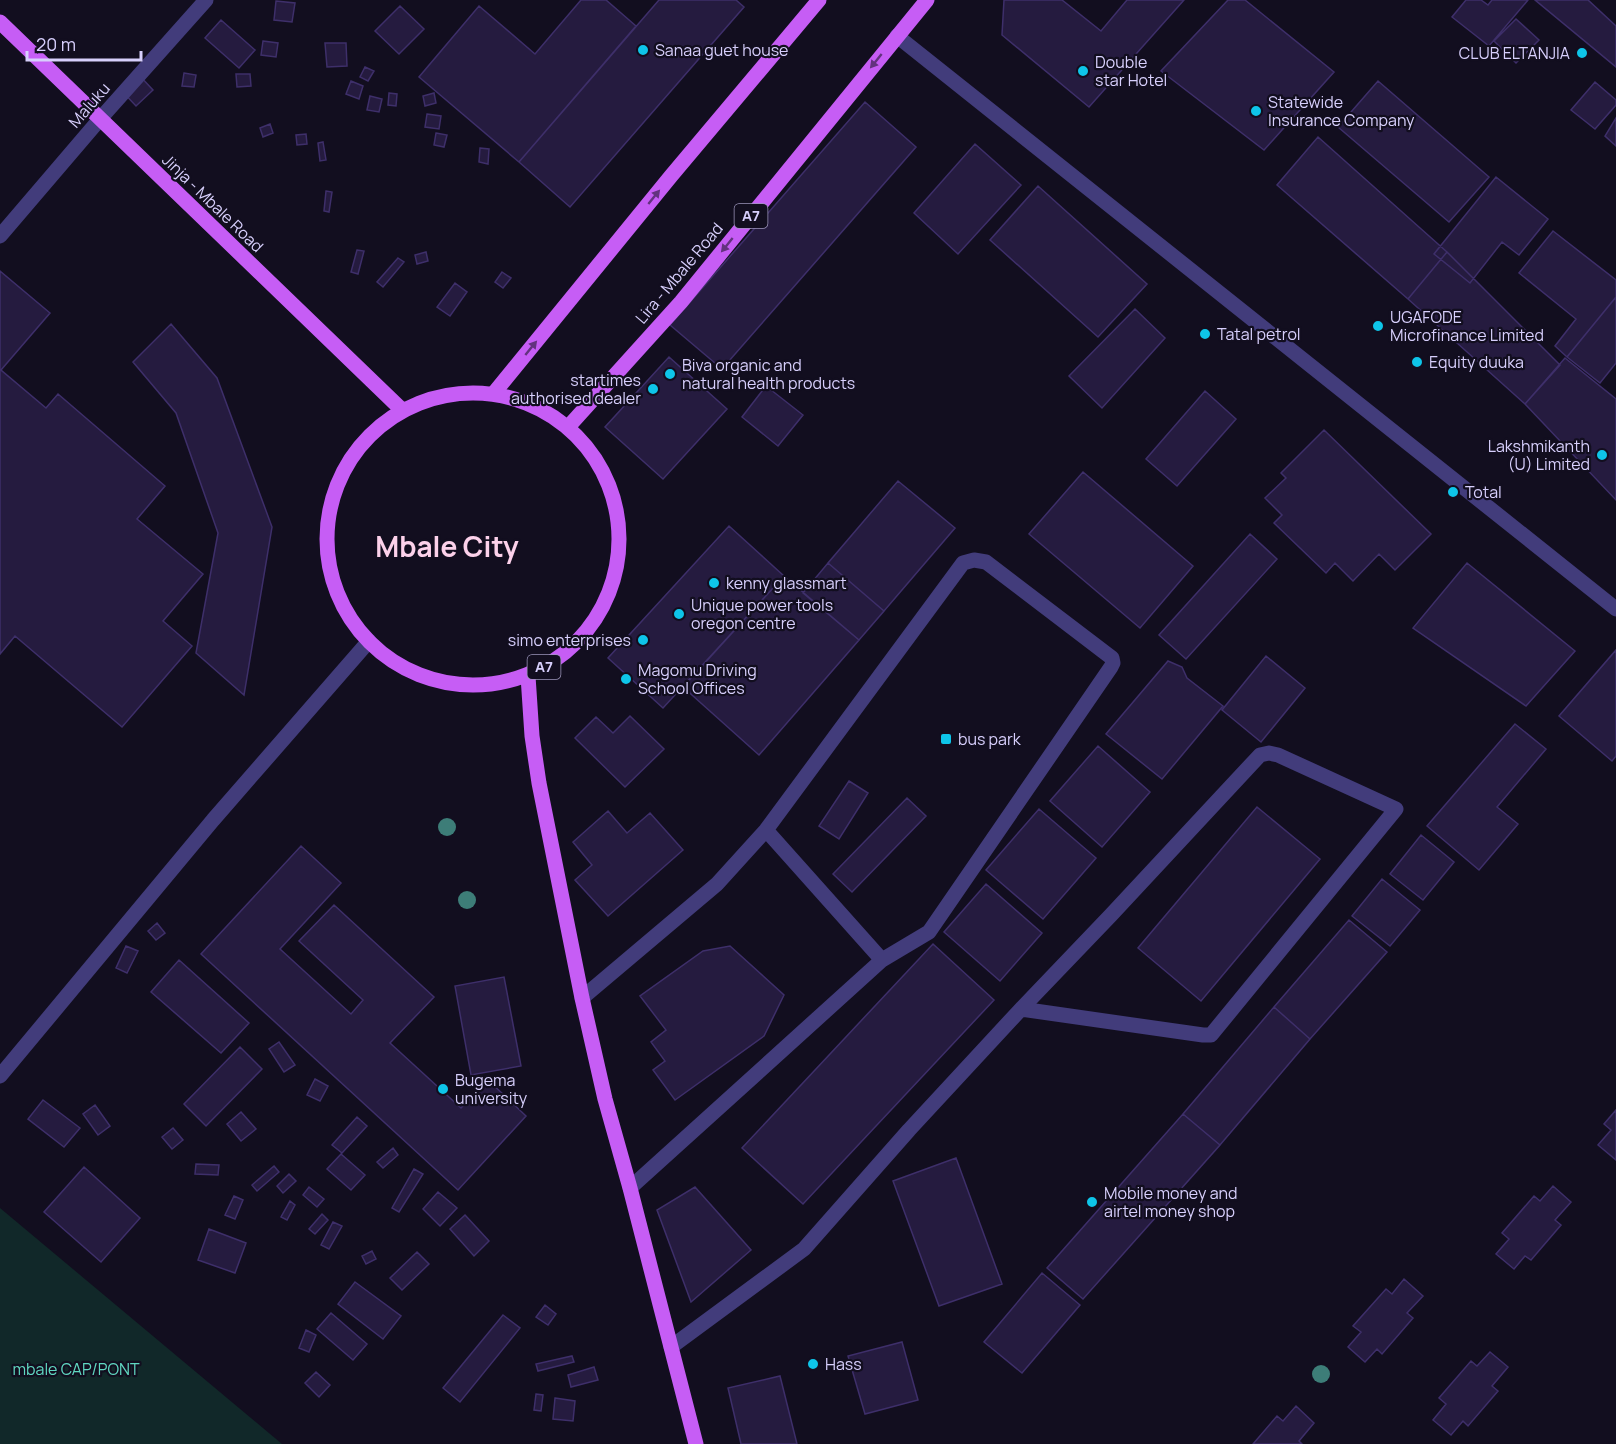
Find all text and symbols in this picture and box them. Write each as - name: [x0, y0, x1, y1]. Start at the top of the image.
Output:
- scale bar: [27, 24, 141, 62]
- text: 20 m: [36, 32, 76, 56]
- place label: Sanaa guet house: [655, 39, 788, 61]
- place label: CLUB ELTANJIA: [1459, 42, 1570, 64]
- marker: Sanaa guet house: [636, 43, 650, 57]
- marker: CLUB ELTANJIA: [1575, 46, 1589, 60]
- place label: Double star Hotel: [1095, 51, 1167, 91]
- one-way arrow: [870, 53, 883, 69]
- marker: Double star Hotel: [1076, 64, 1090, 78]
- street label: Maluku: [63, 78, 115, 132]
- place label: Statewide Insurance Company: [1268, 91, 1415, 131]
- marker: Statewide Insurance Company: [1249, 104, 1263, 118]
- street label: Jinja - Mbale Road: [158, 149, 268, 257]
- one-way arrow: [647, 190, 660, 205]
- road number: A7: [734, 204, 768, 228]
- street label: Lira - Mbale Road: [630, 218, 728, 328]
- one-way arrow: [721, 237, 734, 252]
- place label: UGAFODE Microfinance Limited: [1390, 306, 1544, 346]
- marker: UGAFODE Microfinance Limited: [1371, 319, 1385, 333]
- place label: Tatal petrol: [1217, 323, 1301, 345]
- marker: Tatal petrol: [1198, 327, 1212, 341]
- one-way arrow: [524, 340, 537, 356]
- place label: Equity duuka: [1429, 351, 1524, 373]
- place label: Biva organic and natural health products: [682, 354, 855, 394]
- marker: Equity duuka: [1410, 355, 1424, 369]
- marker: Biva organic and natural health products: [663, 367, 677, 381]
- place label: startimes authorised dealer: [511, 369, 641, 409]
- marker: startimes authorised dealer: [646, 382, 660, 396]
- place label: Lakshmikanth (U) Limited: [1488, 435, 1590, 475]
- marker: Lakshmikanth (U) Limited: [1595, 448, 1609, 462]
- place label: Total: [1465, 481, 1502, 503]
- marker: Total: [1446, 485, 1460, 499]
- district label: Mbale City: [375, 527, 519, 565]
- place label: kenny glassmart: [726, 572, 847, 594]
- marker: kenny glassmart: [707, 576, 721, 590]
- place label: Unique power tools oregon centre: [691, 594, 833, 634]
- marker: Unique power tools oregon centre: [672, 607, 686, 621]
- place label: simo enterprises: [508, 629, 631, 651]
- marker: simo enterprises: [636, 633, 650, 647]
- road number: A7: [528, 655, 560, 679]
- place label: Magomu Driving School Offices: [638, 659, 757, 699]
- marker: Magomu Driving School Offices: [619, 672, 633, 686]
- place label: bus park: [958, 728, 1022, 750]
- marker: bus park: [939, 732, 953, 746]
- place label: Bugema university: [455, 1069, 528, 1109]
- marker: Bugema university: [436, 1082, 450, 1096]
- place label: Mobile money and airtel money shop: [1104, 1182, 1238, 1222]
- marker: Mobile money and airtel money shop: [1085, 1195, 1099, 1209]
- place label: Hass: [825, 1353, 862, 1375]
- marker: Hass: [806, 1357, 820, 1371]
- park label: mbale CAP/PONT: [12, 1358, 140, 1380]

